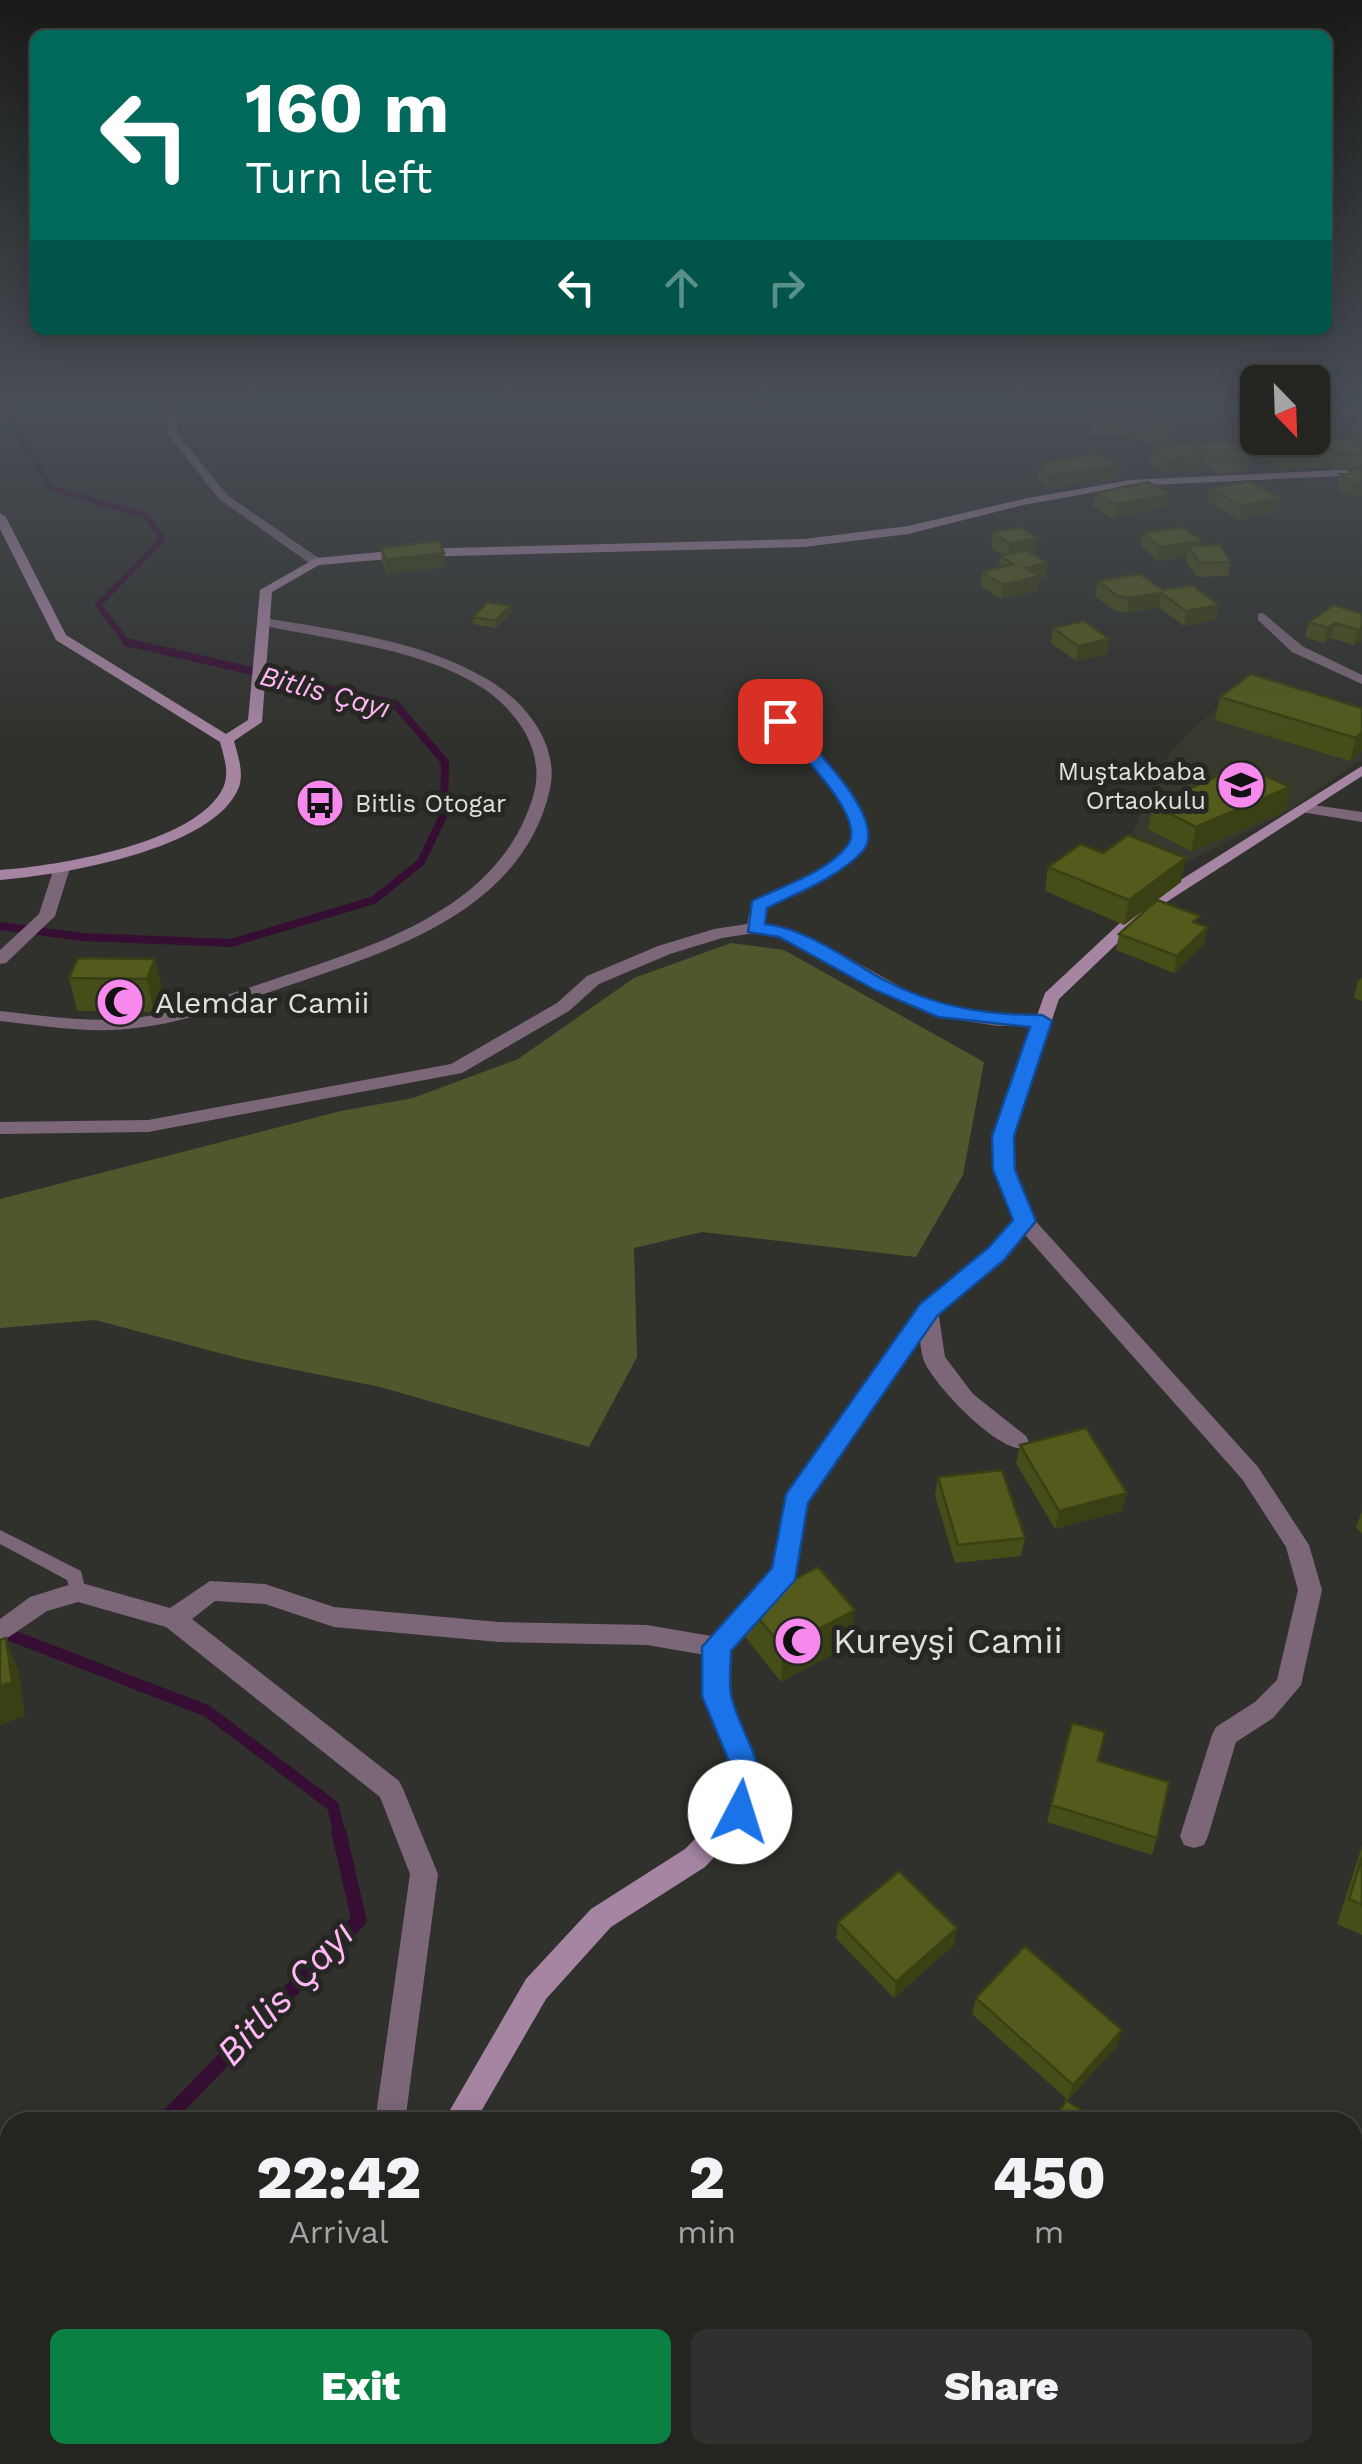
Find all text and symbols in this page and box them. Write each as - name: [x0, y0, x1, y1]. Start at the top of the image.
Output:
- text: 160 m: [245, 67, 449, 149]
- icon: left: [80, 70, 210, 200]
- text: Turn left: [245, 151, 432, 204]
- icon: left: [549, 260, 604, 315]
- icon: ahead: [654, 260, 709, 315]
- icon: right: [759, 260, 814, 315]
- north arrow: [1240, 365, 1330, 455]
- map controls: [1240, 365, 1330, 455]
- water label: Bitlis Çayı: [256, 659, 394, 725]
- pin: [738, 679, 823, 764]
- icon: arrive: [753, 694, 808, 749]
- place label: Muştakbaba Ortaokulu: [1058, 757, 1206, 815]
- school or university icon: Muştakbaba Ortaokulu: [1215, 759, 1267, 811]
- bus stop icon: Bitlis Otogar: [294, 777, 346, 829]
- place label: Bitlis Otogar: [355, 789, 506, 818]
- mosque icon: Alemdar Camii: [94, 976, 146, 1028]
- place label: Alemdar Camii: [155, 985, 370, 1020]
- mosque icon: Kureyşi Camii: [772, 1615, 824, 1667]
- place label: Kureyşi Camii: [833, 1620, 1063, 1662]
- position arrow: [688, 1760, 792, 1864]
- water label: Bitlis Çayı: [207, 1912, 363, 2074]
- text: 22:42: [256, 2142, 421, 2213]
- text: 2: [689, 2142, 725, 2213]
- text: 450: [992, 2142, 1106, 2213]
- text: Arrival: [289, 2213, 389, 2251]
- text: min: [677, 2213, 736, 2251]
- text: m: [1034, 2213, 1064, 2251]
- button: Exit: [50, 2329, 671, 2444]
- button: Share: [691, 2329, 1312, 2444]

